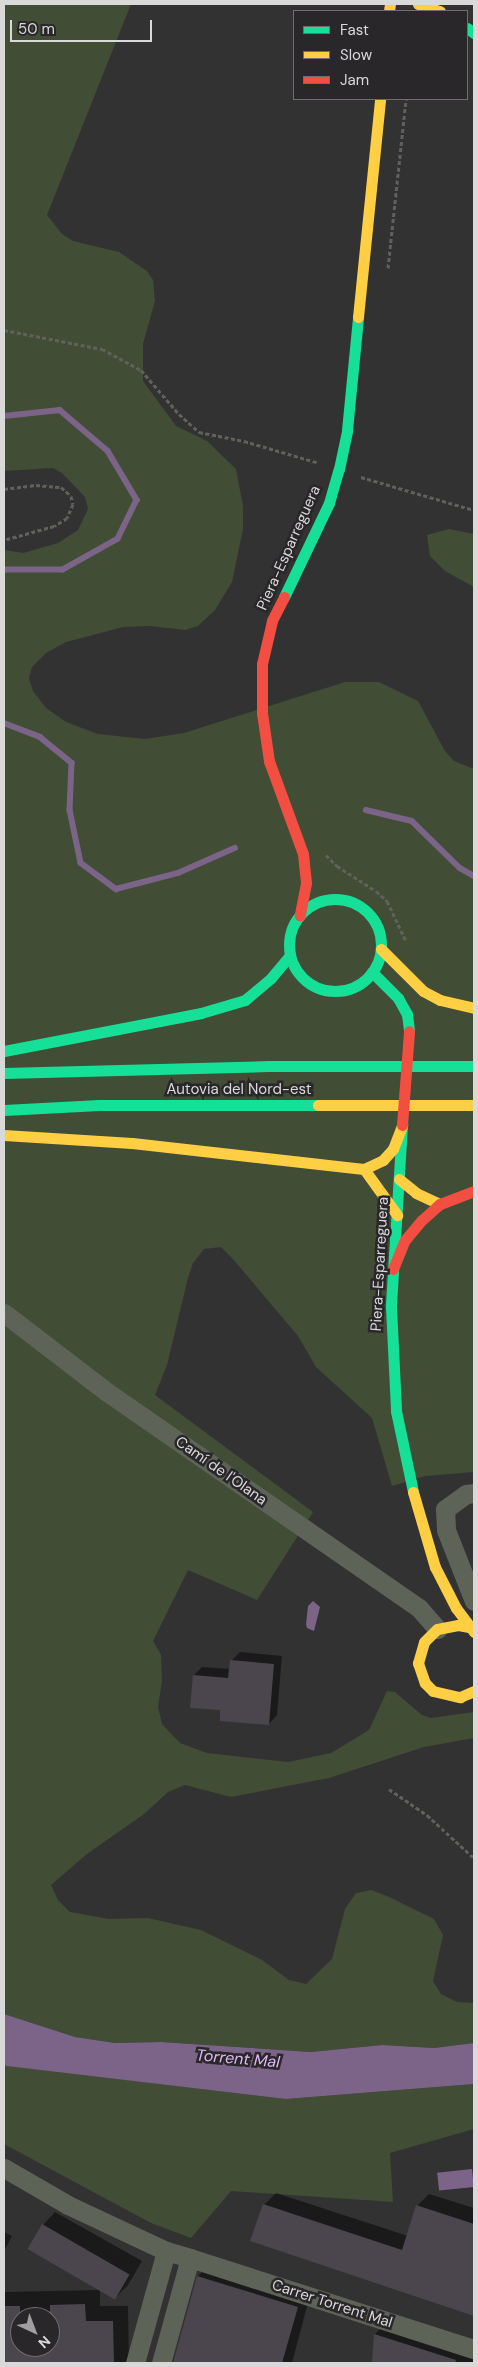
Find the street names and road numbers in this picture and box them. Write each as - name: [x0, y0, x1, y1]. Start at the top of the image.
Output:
- street label: Piera-Esparreguera: [253, 483, 325, 613]
- street label: Autovia del Nord-est: [166, 1081, 312, 1099]
- street label: Piera-Esparreguera: [367, 1196, 393, 1332]
- street label: Camí de l'Olana: [172, 1433, 270, 1509]
- street label: Carrer Torrent Mal: [269, 2276, 395, 2332]

